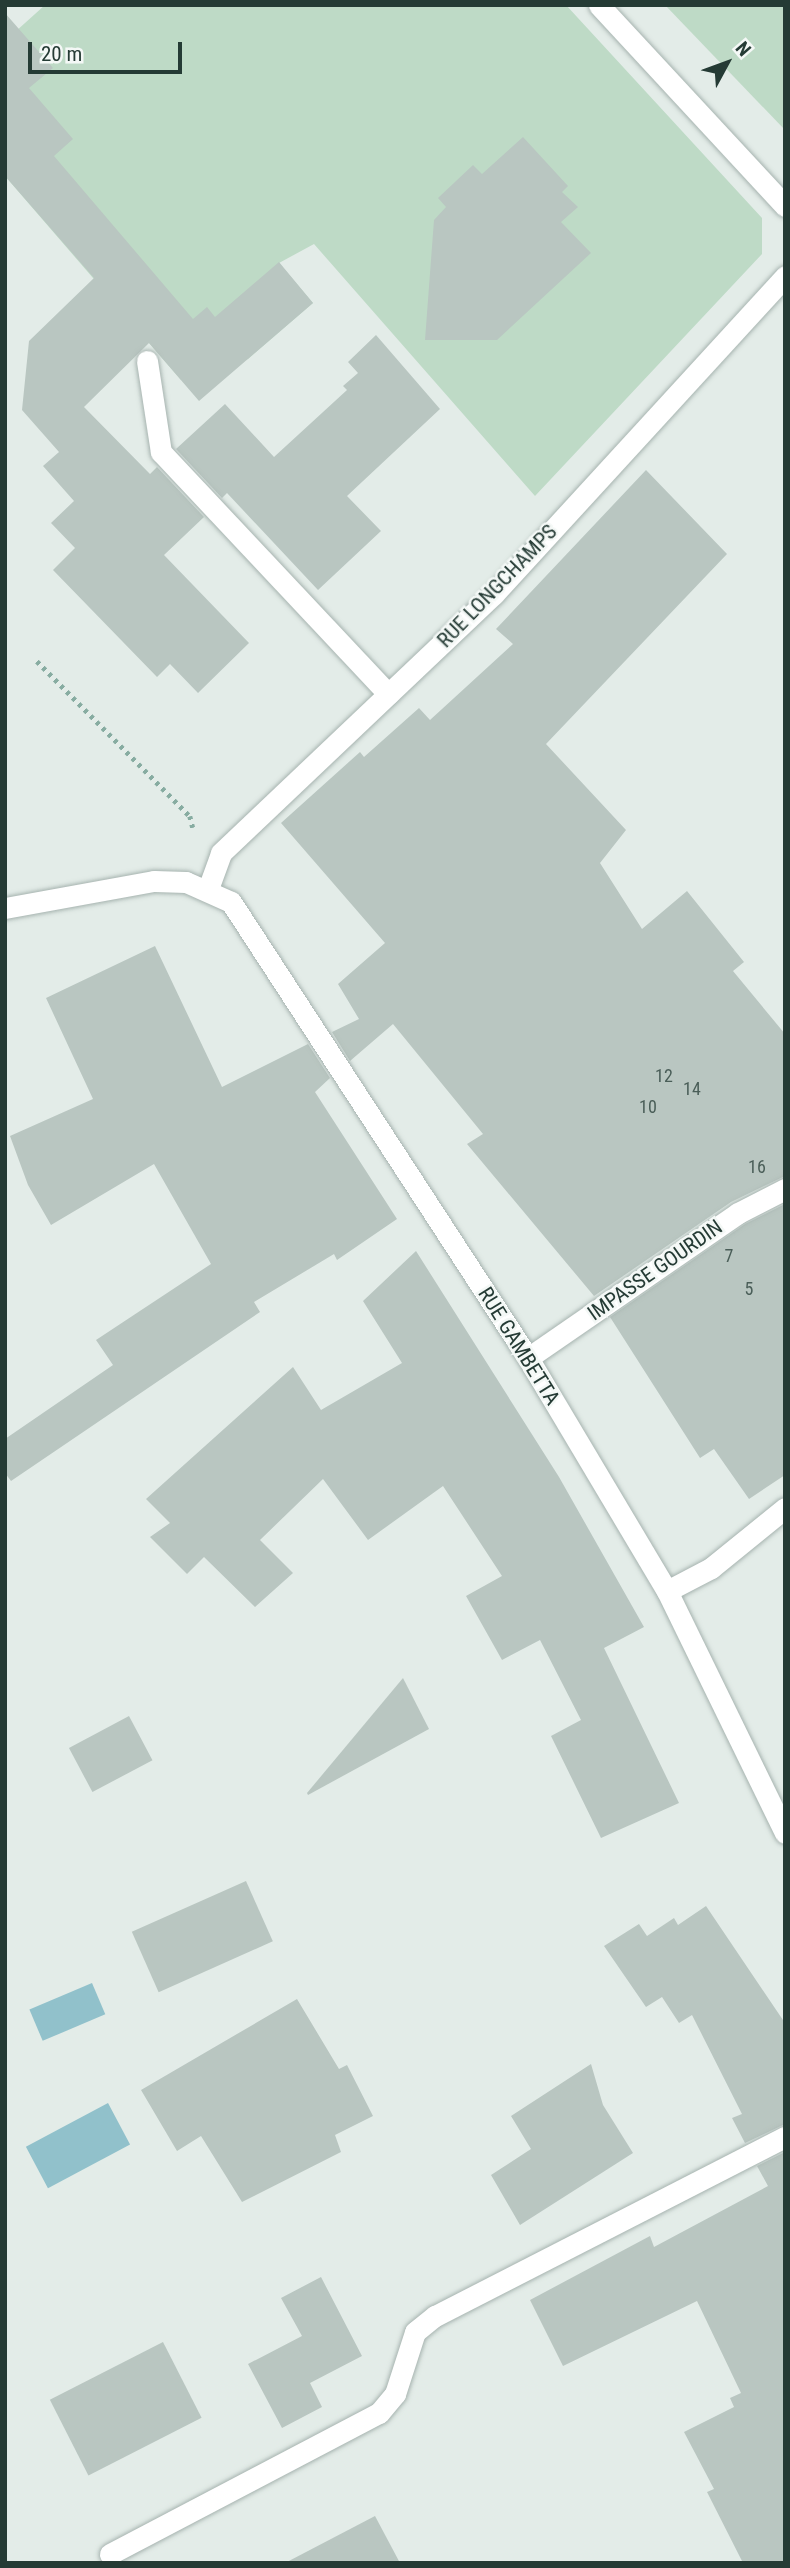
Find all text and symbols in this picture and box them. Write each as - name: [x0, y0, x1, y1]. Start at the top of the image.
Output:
- scale bar: [32, 28, 186, 72]
- north arrow: [692, 28, 762, 98]
- text: N: [731, 37, 756, 61]
- text: 20 m: [41, 42, 82, 66]
- street label: RUE LONGCHAMPS: [432, 519, 562, 653]
- house number: 12: [655, 1065, 673, 1087]
- house number: 14: [683, 1078, 701, 1100]
- house number: 10: [639, 1096, 657, 1118]
- house number: 16: [748, 1156, 766, 1178]
- street label: IMPASSE GOURDIN: [583, 1214, 727, 1326]
- house number: 7: [725, 1245, 733, 1267]
- house number: 5: [745, 1278, 753, 1300]
- street label: RUE GAMBETTA: [473, 1283, 565, 1409]

